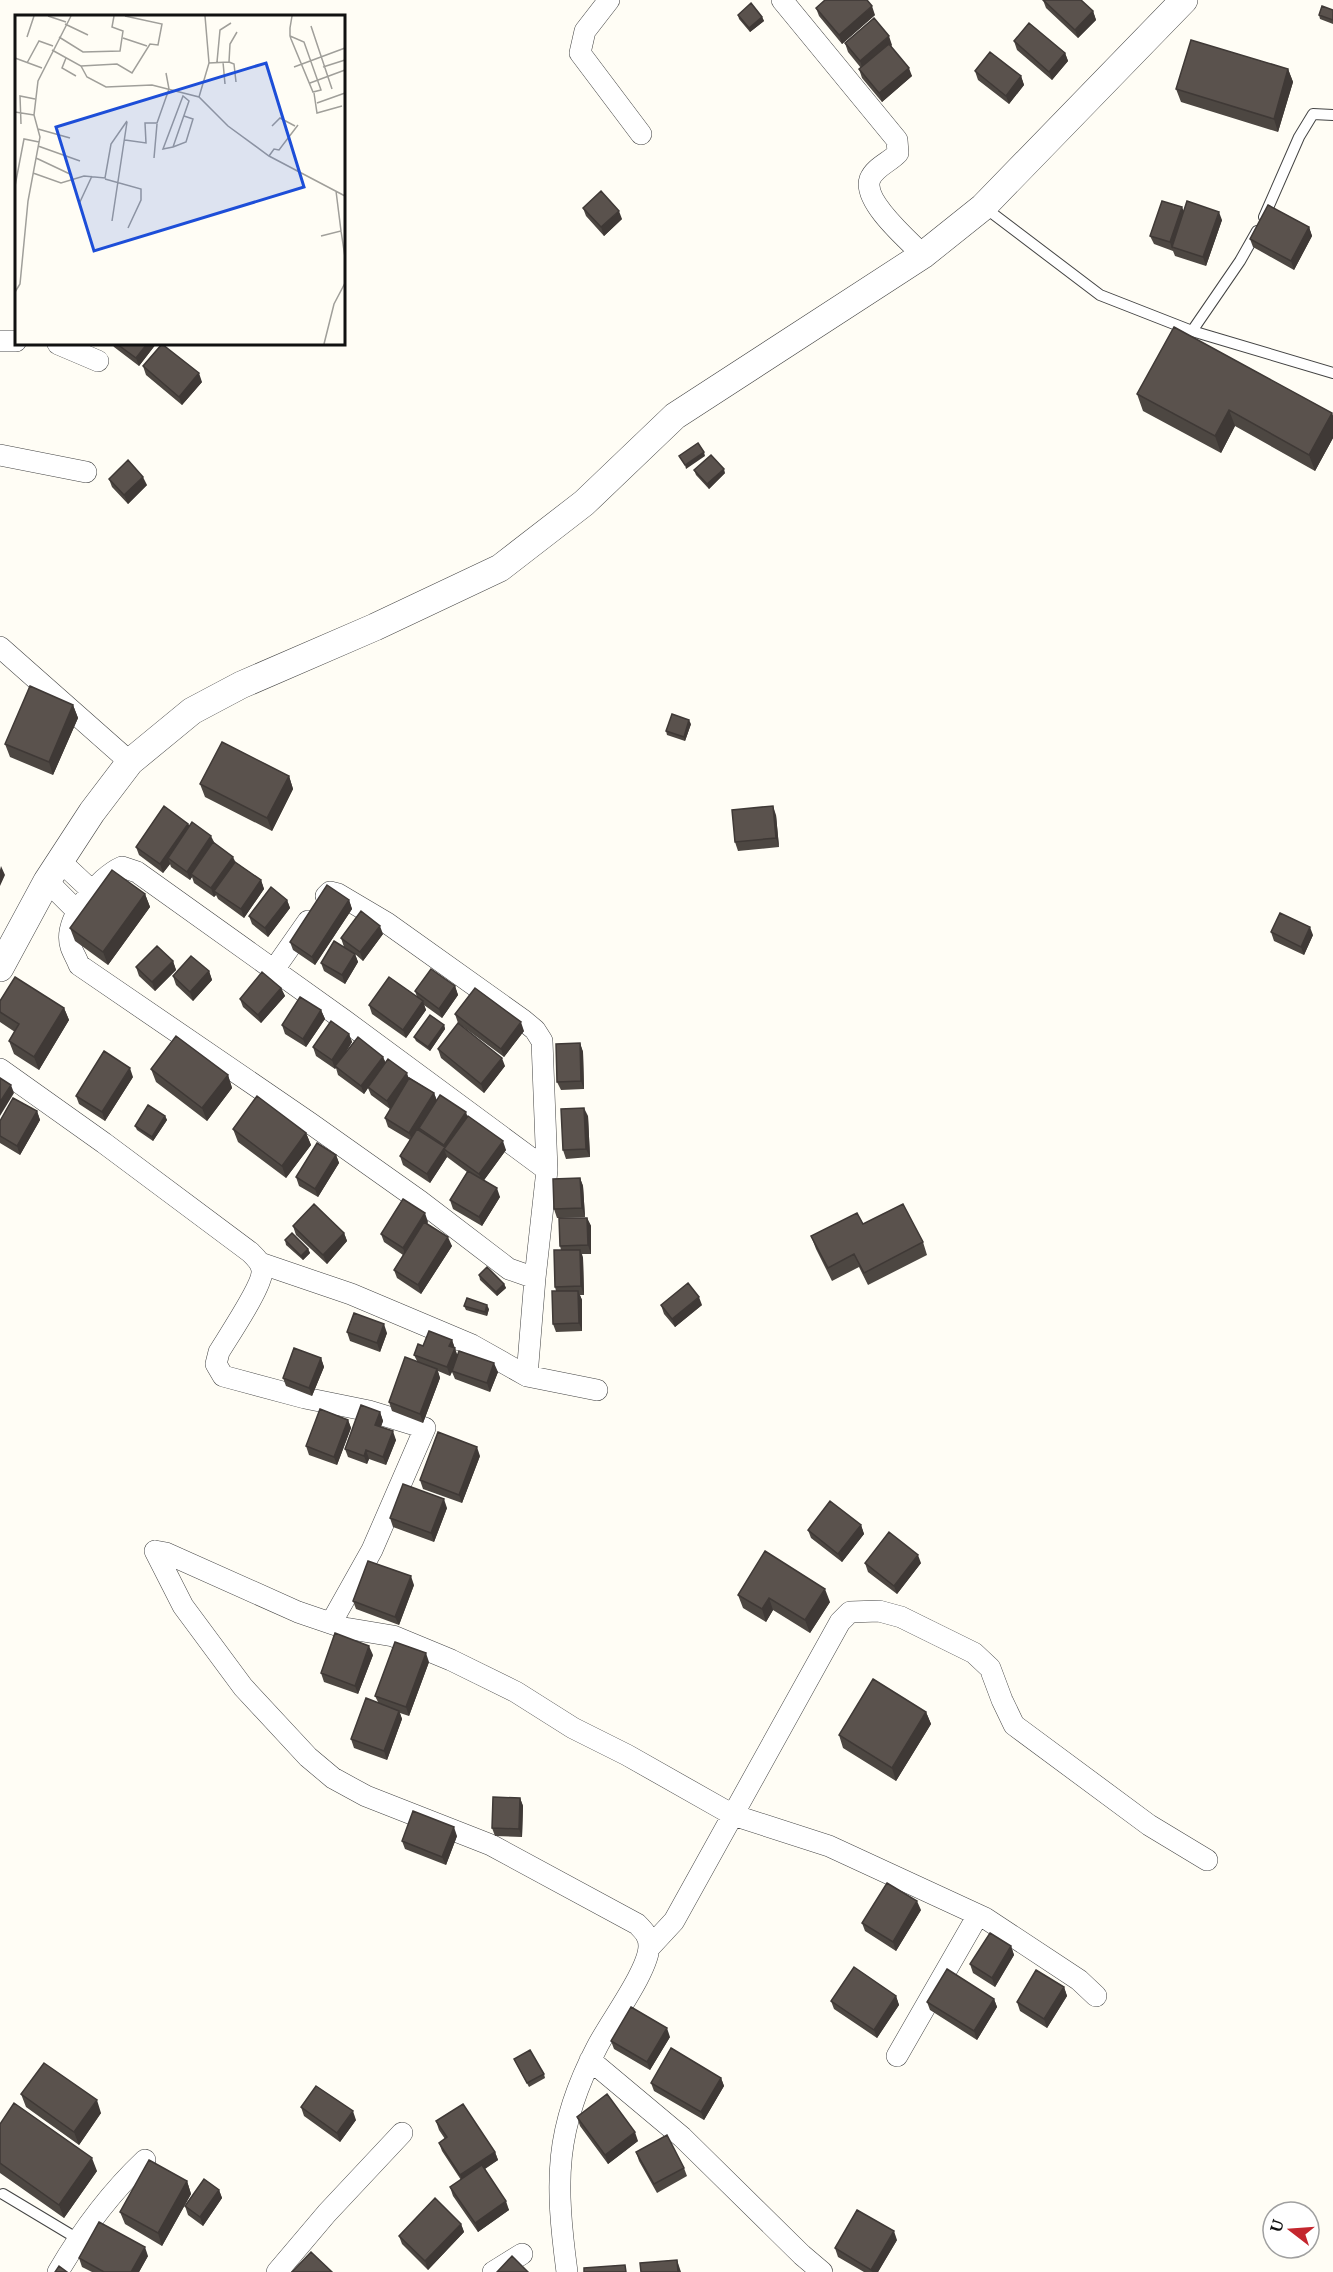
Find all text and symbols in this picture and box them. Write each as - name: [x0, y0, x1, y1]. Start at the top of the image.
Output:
- inset map: [15, 15, 345, 345]
- north arrow: [1261, 2200, 1321, 2260]
- text: U: [1265, 2217, 1288, 2234]

